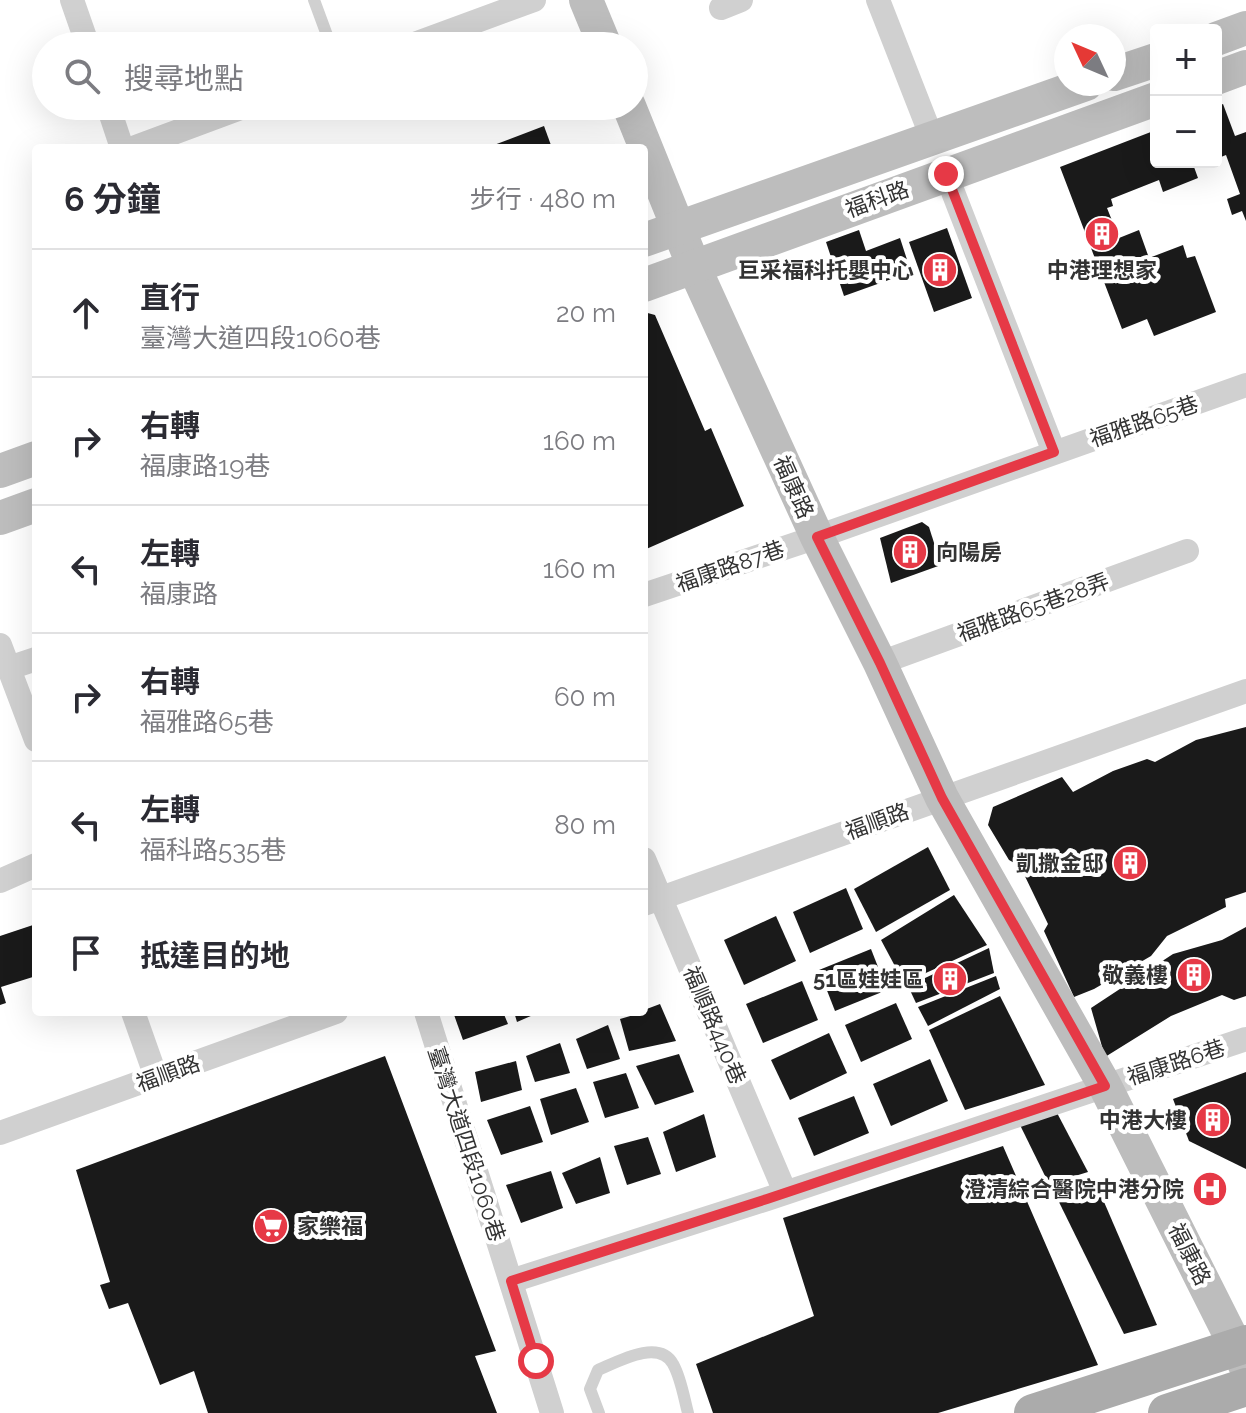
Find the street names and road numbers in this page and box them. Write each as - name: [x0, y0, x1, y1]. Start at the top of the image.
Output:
- street label: 福科路: [842, 175, 912, 223]
- street label: 福雅路65巷: [1086, 390, 1202, 452]
- street label: 福康路: [769, 452, 819, 522]
- street label: 福康路87巷: [672, 535, 788, 597]
- street label: 福雅路65巷28弄: [953, 567, 1113, 647]
- street label: 福順路: [842, 797, 912, 845]
- street label: 福順路440巷: [679, 962, 751, 1088]
- street label: 福康路6巷: [1124, 1034, 1228, 1090]
- street label: 臺灣大道四段1060巷: [423, 1043, 511, 1245]
- street label: 福順路: [133, 1049, 203, 1097]
- street label: 福康路: [1163, 1219, 1217, 1289]

